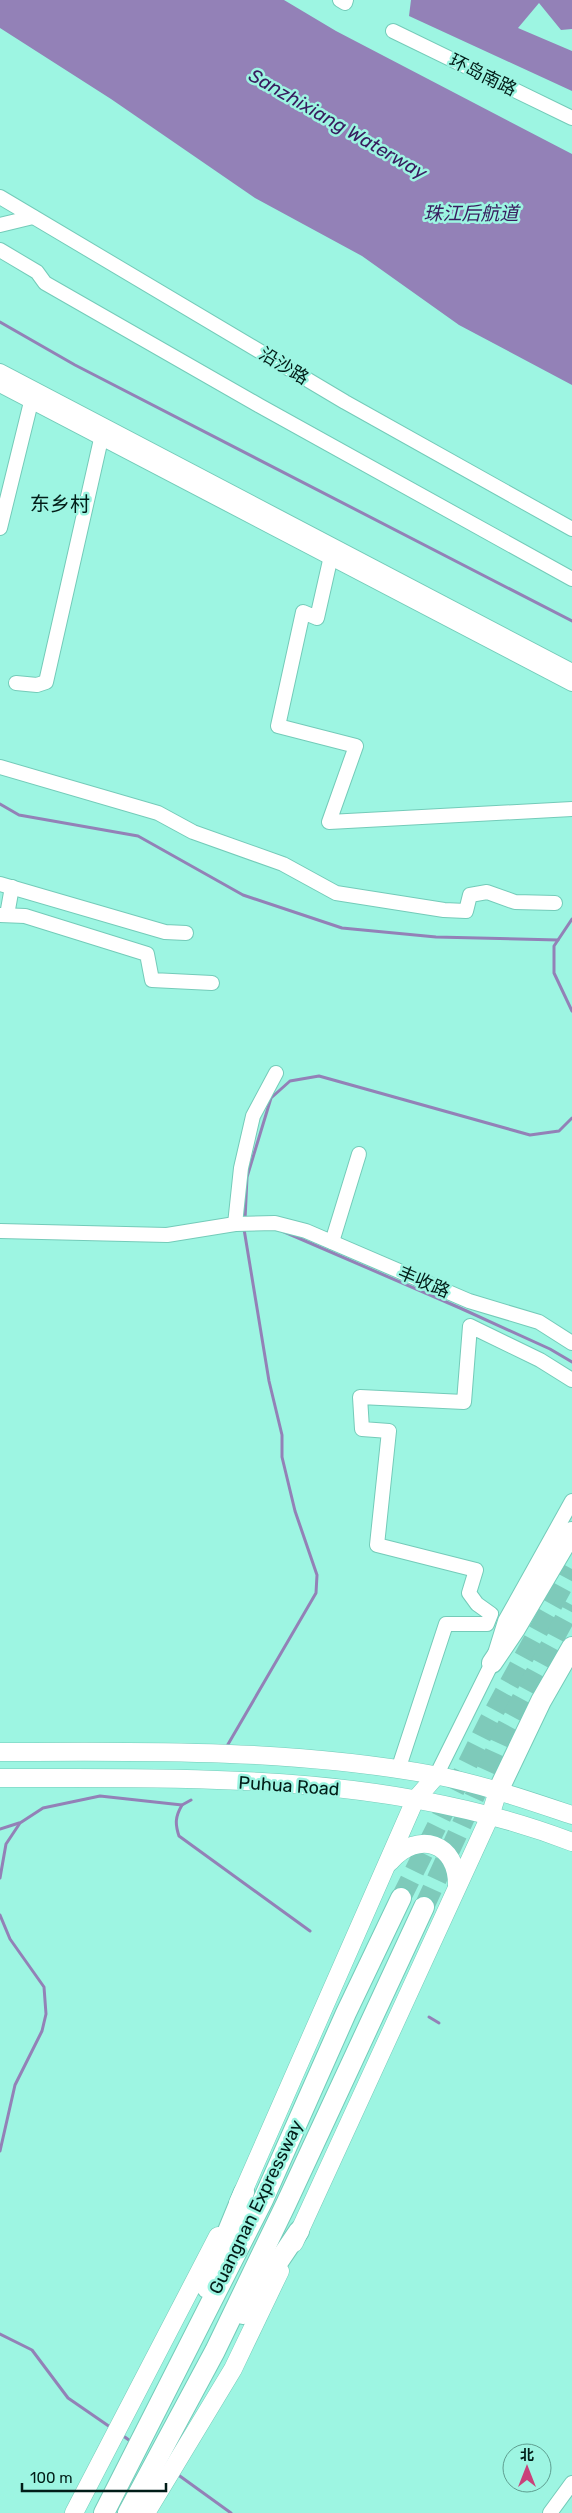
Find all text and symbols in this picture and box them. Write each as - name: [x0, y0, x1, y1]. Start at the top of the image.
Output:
- street label: 环岛南路: [446, 49, 520, 101]
- water label: Sanzhixiang Waterway: [245, 64, 432, 185]
- water label: 珠江后航道: [423, 202, 521, 225]
- street label: 沿沙路: [255, 343, 313, 389]
- district label: 东乡村: [30, 492, 90, 516]
- street label: 丰收路: [395, 1261, 453, 1303]
- street label: Puhua Road: [238, 1771, 340, 1801]
- street label: Guangnan Expressway: [204, 2116, 308, 2298]
- north arrow: [502, 2443, 552, 2493]
- text: 北: [520, 2447, 534, 2464]
- scale bar: [22, 2460, 166, 2492]
- text: 100 m: [30, 2469, 72, 2487]

